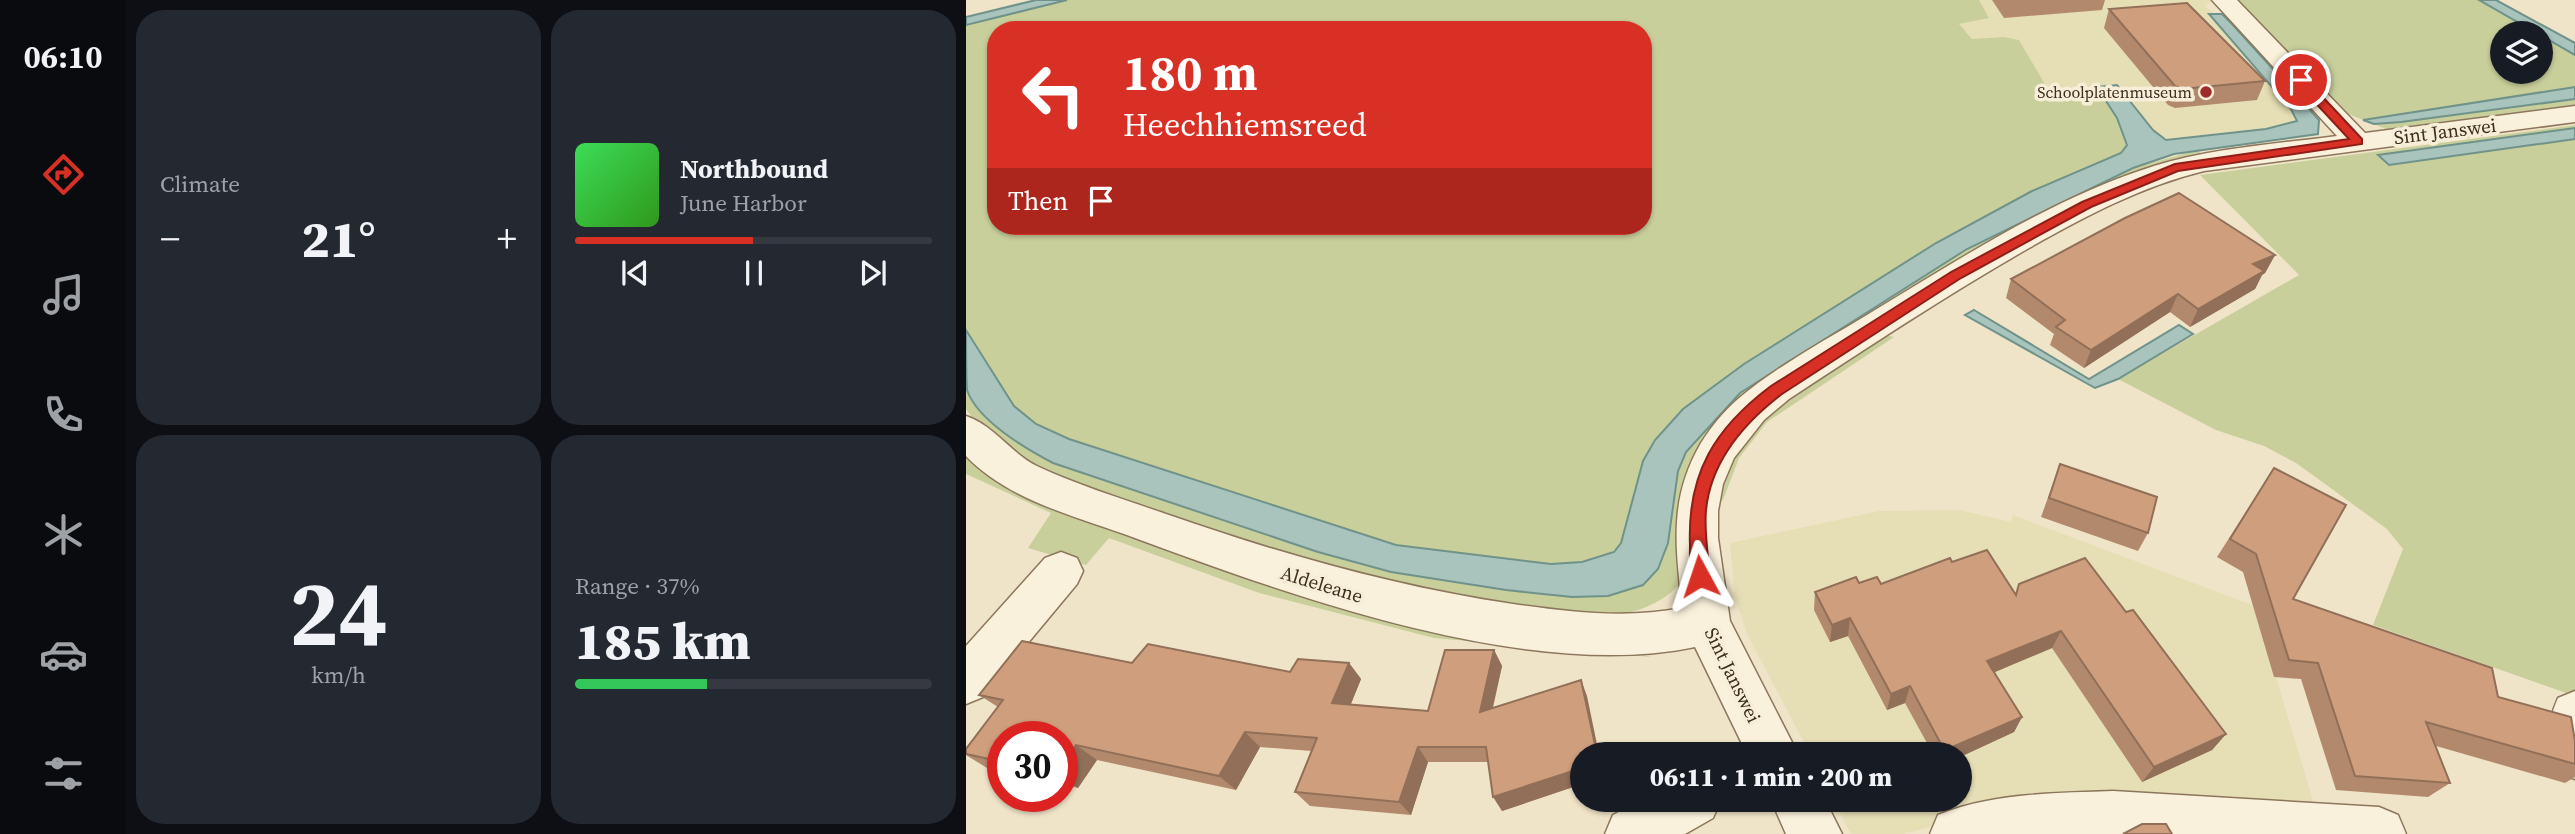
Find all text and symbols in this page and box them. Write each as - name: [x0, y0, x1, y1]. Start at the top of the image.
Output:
- map controls: [2490, 21, 2553, 84]
- button: layers: [2490, 21, 2553, 84]
- text: 06:10: [24, 35, 102, 79]
- text: 180 m: [1123, 39, 1258, 106]
- icon: left: [1008, 49, 1099, 140]
- pin: [2271, 50, 2331, 110]
- icon: arrive: [2282, 61, 2320, 99]
- place label: Schoolplatenmuseum: [2037, 81, 2192, 103]
- marker: Schoolplatenmuseum: [2198, 84, 2214, 100]
- text: Heechhiemsreed: [1123, 103, 1367, 147]
- street label: Sint Janswei: [2392, 112, 2498, 150]
- icon: directions: [39, 150, 88, 199]
- text: Northbound: [680, 151, 828, 187]
- text: Climate: [160, 168, 240, 200]
- icon: arrive: [1082, 182, 1120, 220]
- text: Then: [1008, 183, 1068, 219]
- text: June Harbor: [680, 187, 807, 219]
- text: 21°: [301, 203, 376, 274]
- text: −: [160, 213, 180, 265]
- text: +: [497, 213, 517, 265]
- icon: previous: [616, 254, 654, 292]
- icon: pause: [735, 254, 773, 292]
- icon: next: [854, 254, 892, 292]
- icon: music: [39, 270, 88, 319]
- icon: phone: [39, 390, 88, 439]
- icon: climate: [39, 510, 88, 559]
- position arrow: [1663, 539, 1737, 613]
- text: 24: [289, 551, 388, 675]
- street label: Aldeleane: [1278, 559, 1366, 609]
- text: Range · 37%: [575, 570, 700, 602]
- text: 185 km: [575, 605, 751, 676]
- street label: Sint Janswei: [1699, 623, 1767, 727]
- icon: car: [39, 630, 88, 679]
- text: km/h: [311, 659, 366, 691]
- speed limit sign: 30: [987, 721, 1078, 812]
- icon: filters: [39, 749, 88, 798]
- text: 06:11 · 1 min · 200 m: [1650, 759, 1892, 795]

